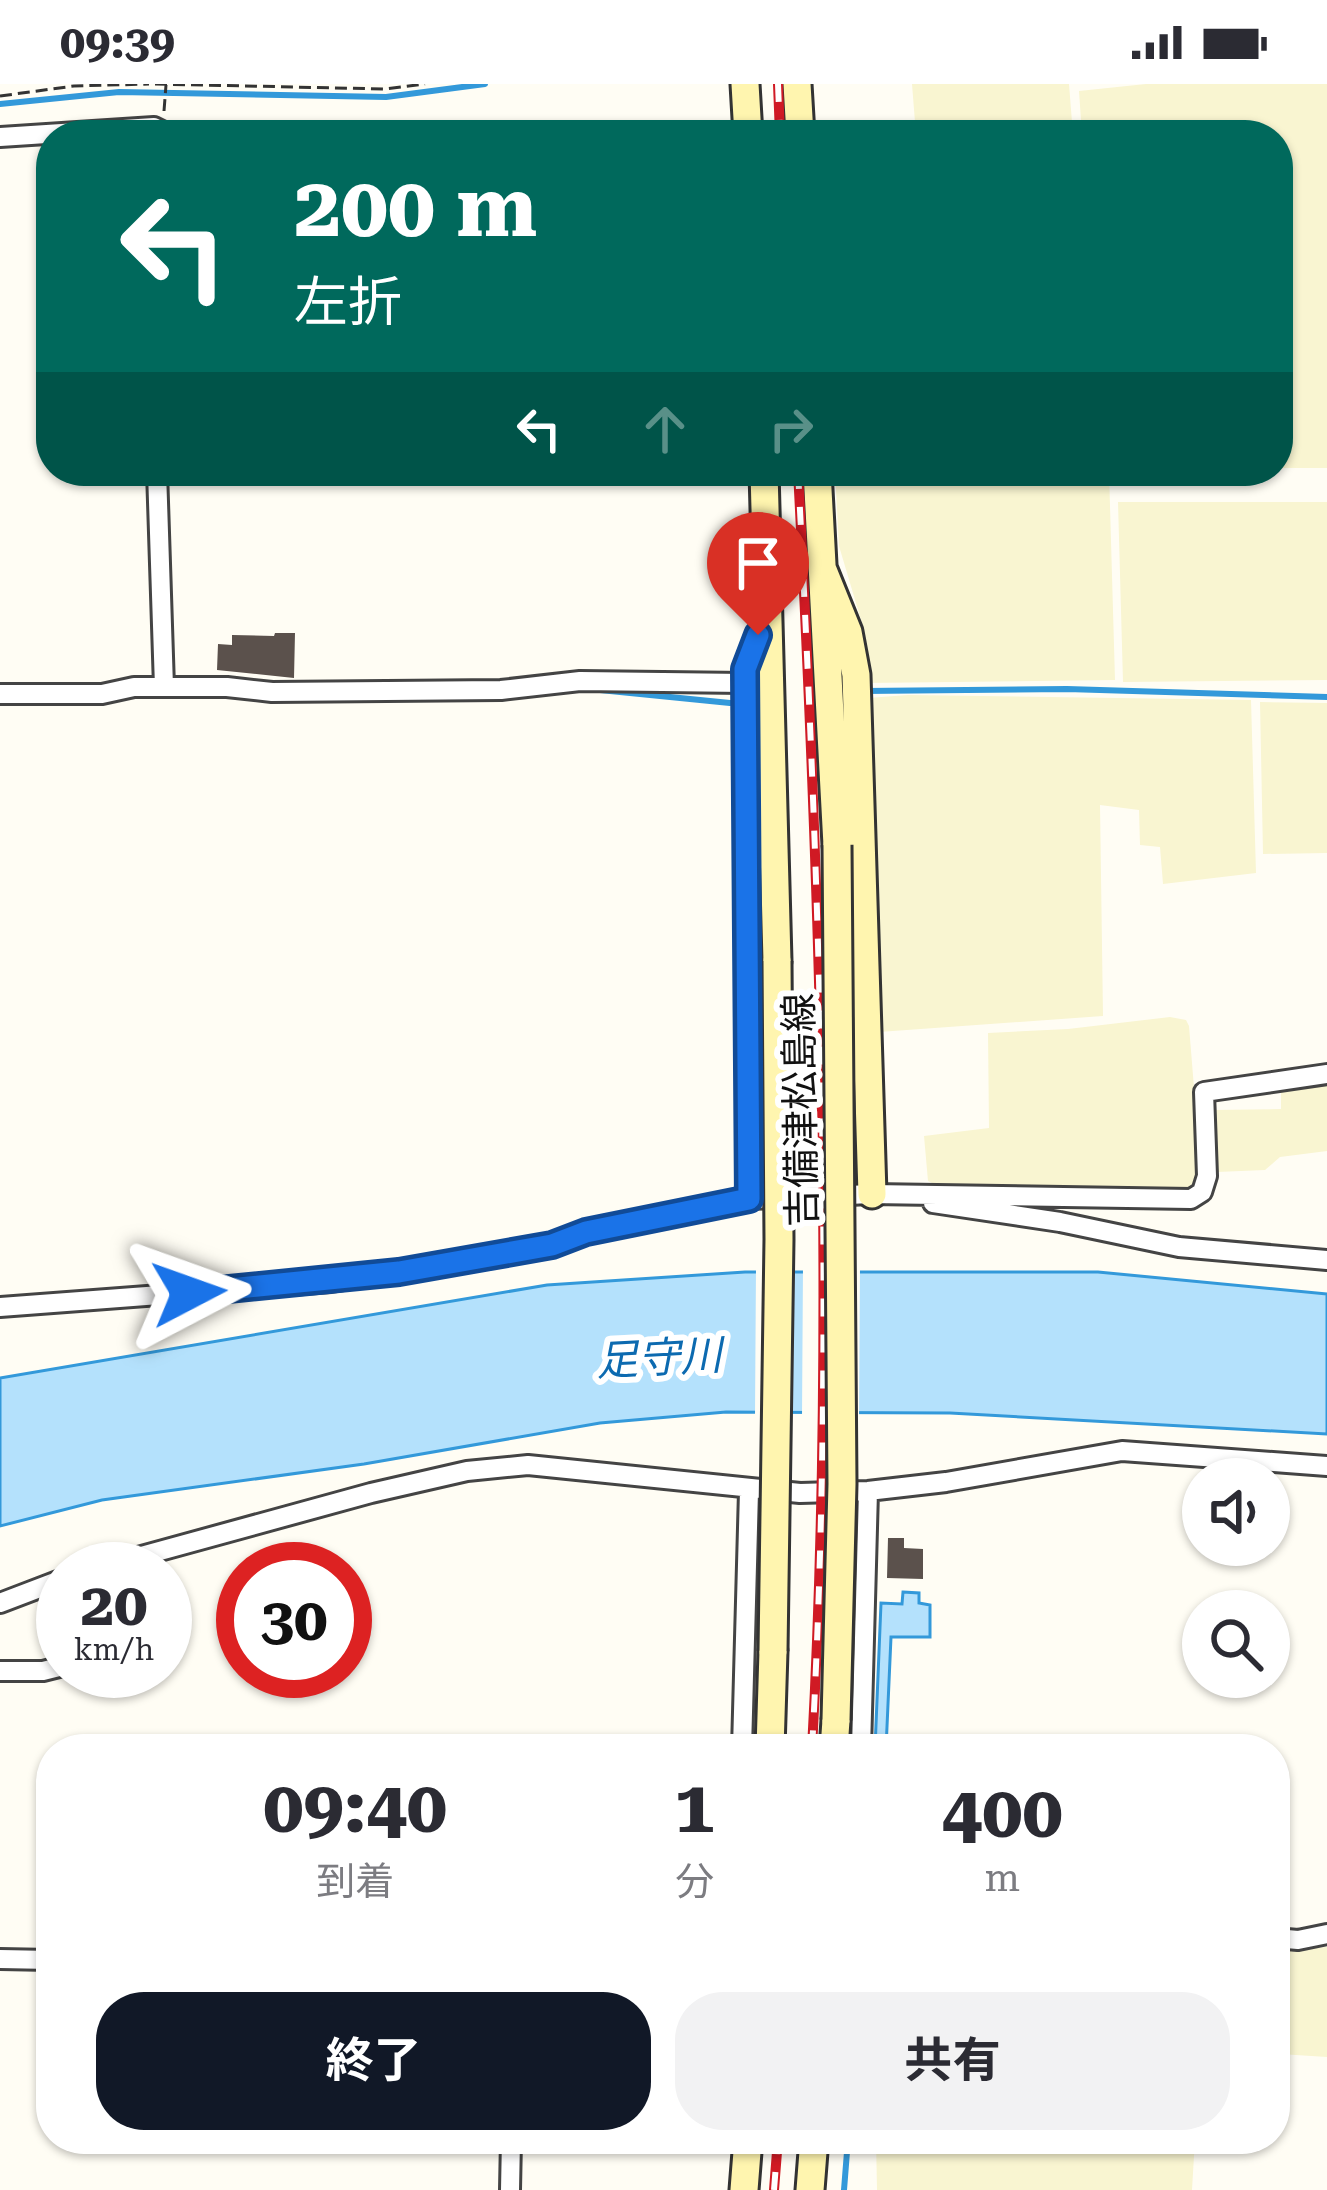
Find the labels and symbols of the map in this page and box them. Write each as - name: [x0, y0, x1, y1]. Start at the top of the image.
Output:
- pin: [707, 512, 809, 635]
- street label: 吉備津松島線: [776, 993, 826, 1227]
- position arrow: [126, 1230, 252, 1356]
- water label: 足守川: [595, 1330, 727, 1386]
- speed limit sign: 30: [216, 1542, 372, 1698]

